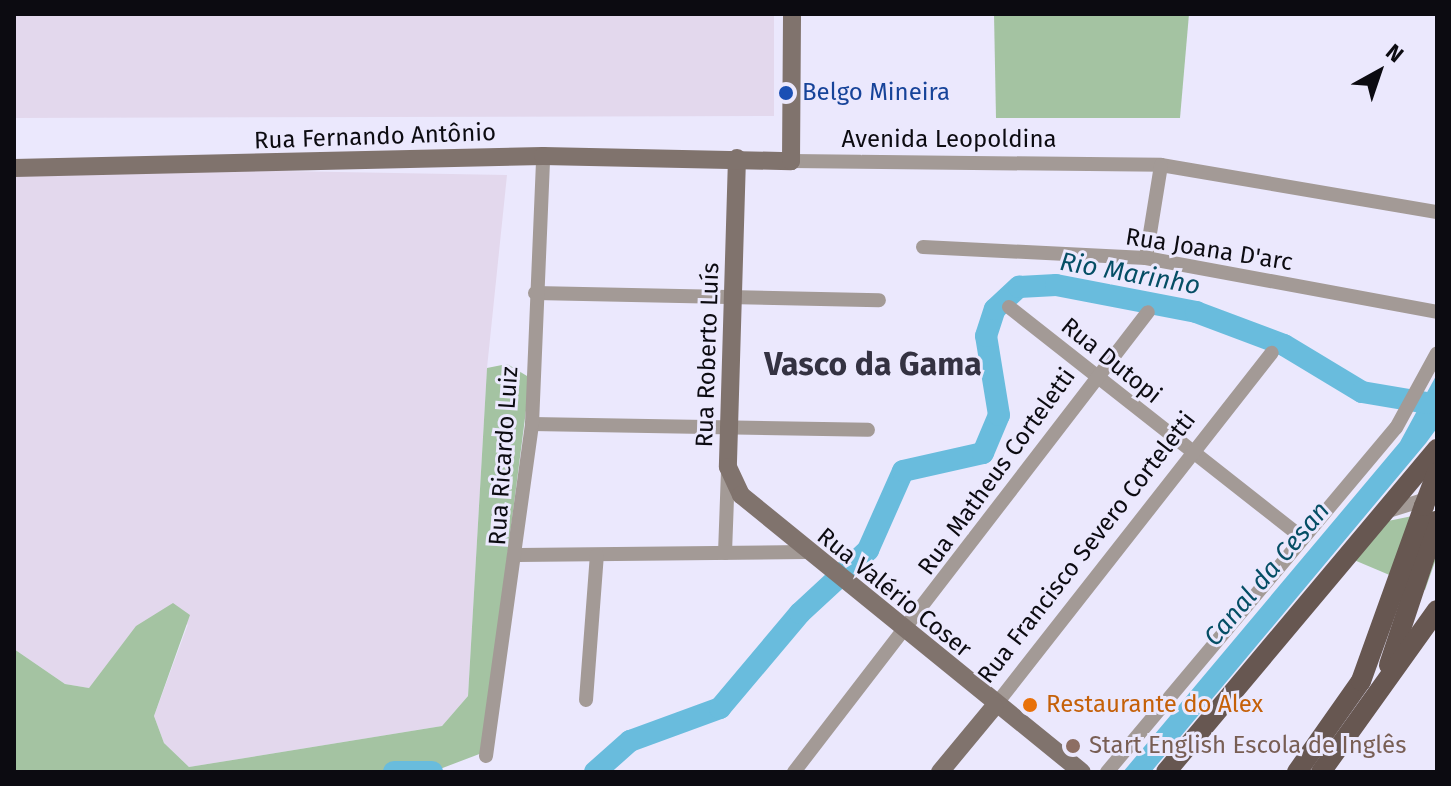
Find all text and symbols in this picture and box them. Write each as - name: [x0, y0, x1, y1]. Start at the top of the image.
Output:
- north arrow: [1339, 32, 1419, 112]
- text: N: [1380, 38, 1409, 68]
- place label: Belgo Mineira: [802, 79, 950, 107]
- marker: Belgo Mineira: [777, 84, 795, 102]
- street label: Rua Fernando Antônio: [254, 118, 496, 156]
- street label: Avenida Leopoldina: [841, 126, 1057, 154]
- street label: Rua Joana D'arc: [1123, 223, 1295, 277]
- water label: Rio Marinho: [1057, 246, 1203, 302]
- street label: Rua Roberto Luís: [690, 262, 726, 448]
- street label: Rua Dutopi: [1055, 312, 1167, 410]
- district label: Vasco da Gama: [764, 345, 982, 383]
- street label: Rua Matheus Corteletti: [912, 363, 1082, 581]
- street label: Rua Ricardo Luiz: [483, 365, 525, 547]
- street label: Rua Francisco Severo Corteletti: [972, 406, 1202, 690]
- water label: Canal da Cesan: [1198, 495, 1336, 653]
- street label: Rua Valério Coser: [811, 522, 977, 664]
- place label: Restaurante do Alex: [1046, 691, 1263, 719]
- marker: Restaurante do Alex: [1021, 696, 1039, 714]
- place label: Start English Escola de Inglês: [1089, 732, 1406, 760]
- marker: Start English Escola de Inglês: [1064, 737, 1082, 755]

